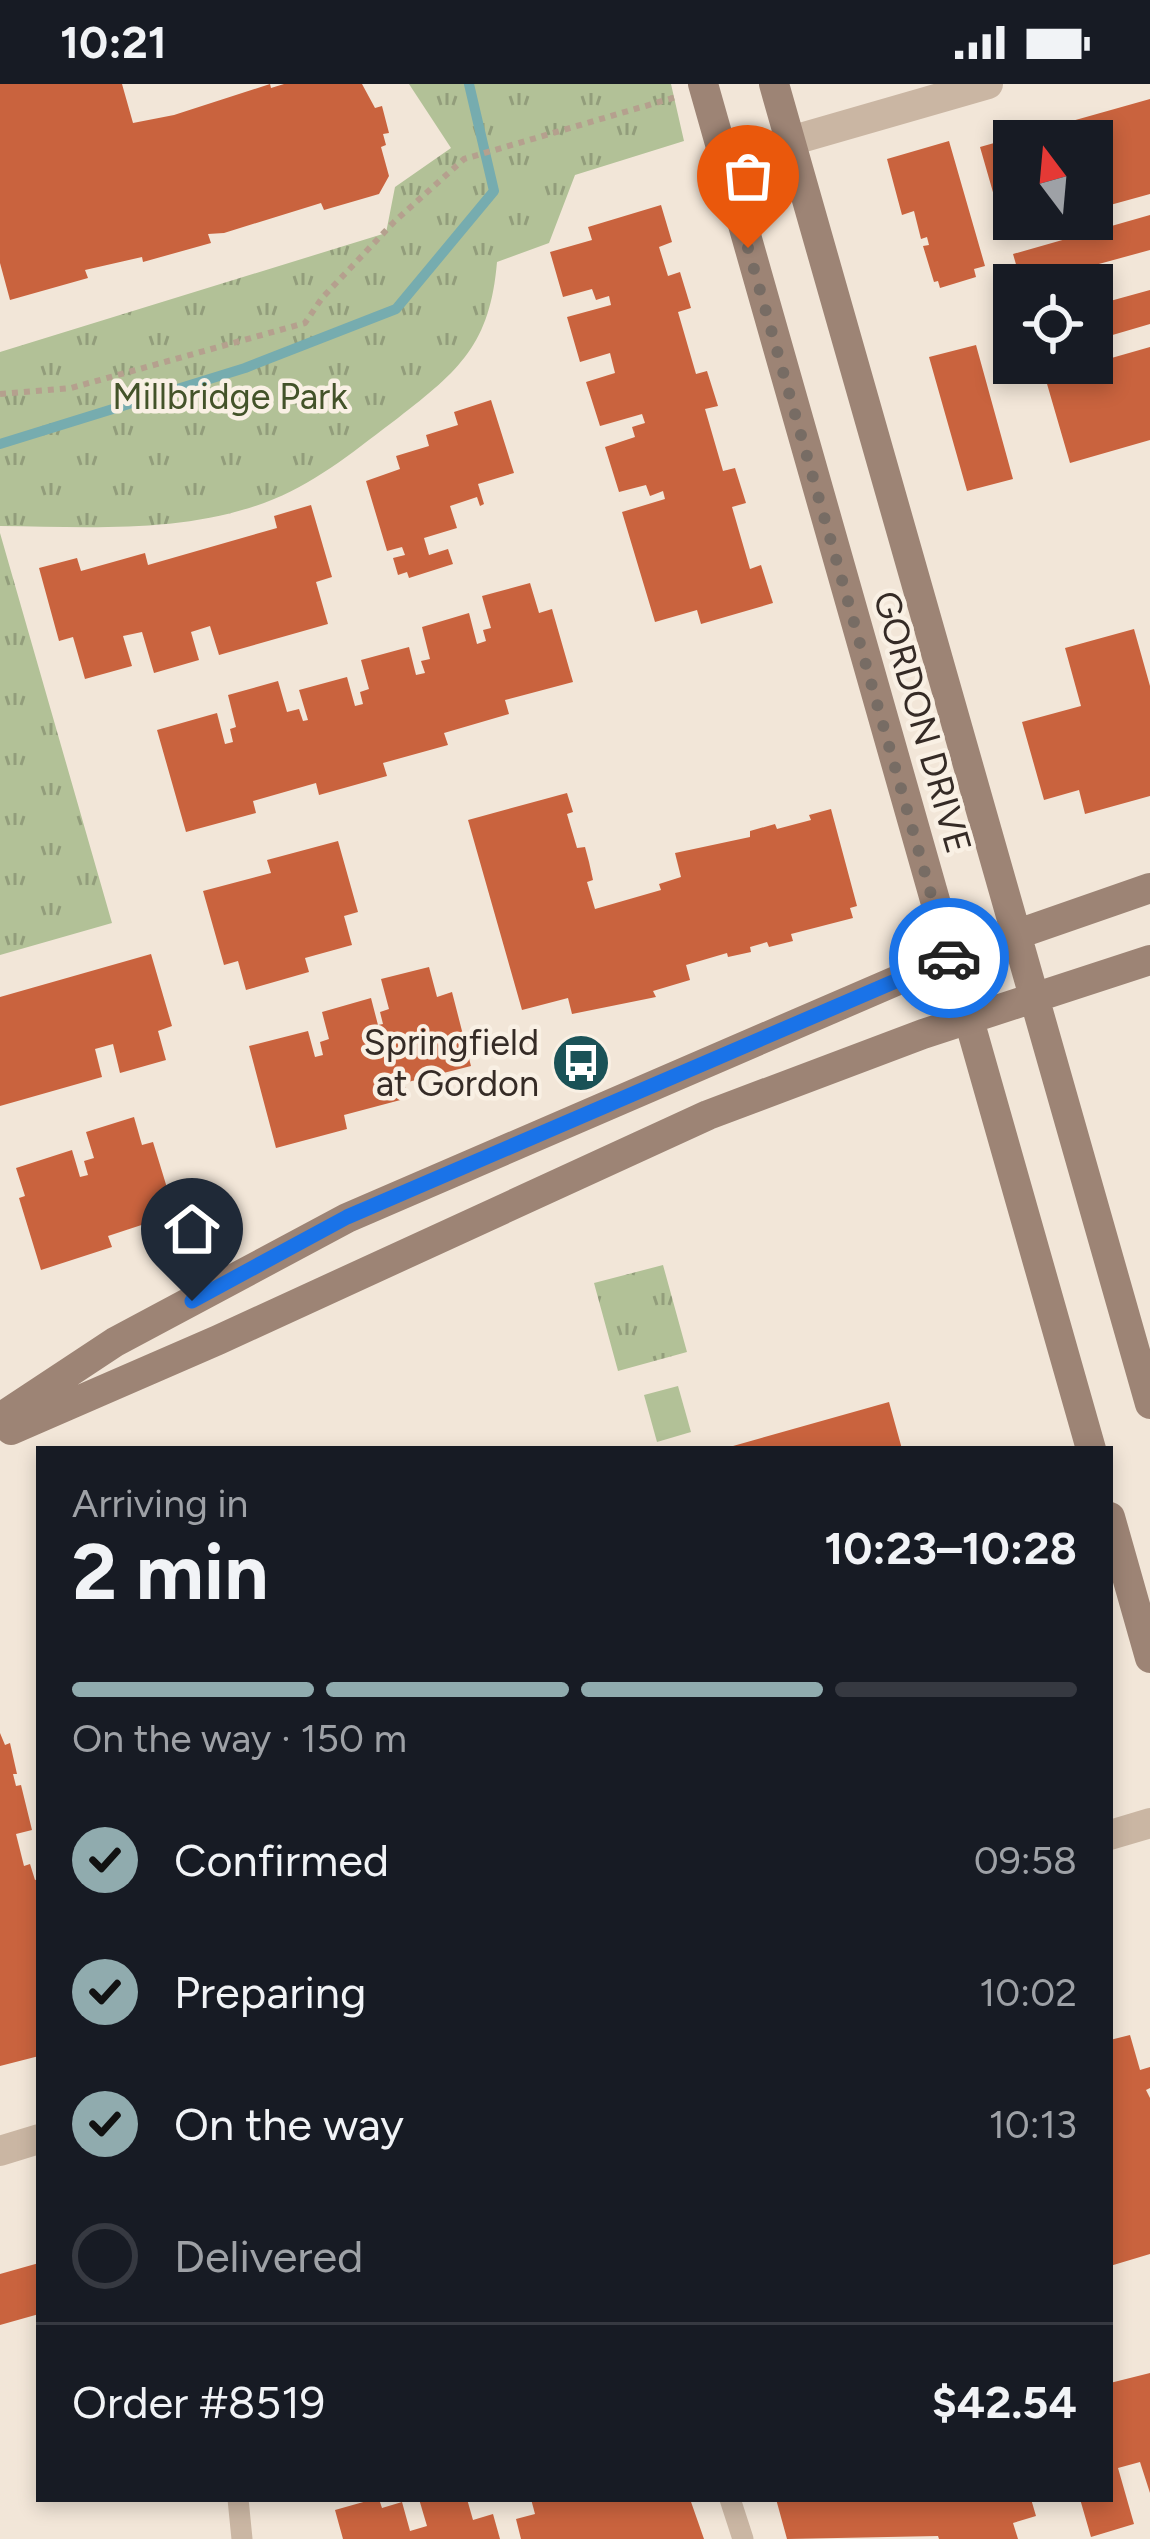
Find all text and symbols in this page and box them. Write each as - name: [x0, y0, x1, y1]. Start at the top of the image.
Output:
- text: 10:21: [60, 15, 167, 69]
- north arrow: [993, 120, 1113, 240]
- map controls: [993, 120, 1113, 384]
- pin: [697, 125, 799, 248]
- icon: bag: [715, 143, 781, 209]
- button: locate: [993, 264, 1113, 384]
- park label: Millbridge Park: [112, 375, 348, 418]
- street label: GORDON DRIVE: [865, 586, 980, 858]
- courier: [889, 898, 1009, 1018]
- icon: car: [916, 925, 982, 991]
- place label: Springfield at Gordon: [364, 1021, 539, 1105]
- bus stop icon: Springfield at Gordon: [550, 1032, 612, 1094]
- pin: [141, 1178, 243, 1301]
- icon: home: [159, 1196, 225, 1262]
- text: Arriving in: [72, 1480, 248, 1527]
- text: 10:23–10:28: [824, 1521, 1077, 1575]
- text: 2 min: [72, 1525, 268, 1619]
- text: On the way · 150 m: [72, 1715, 407, 1762]
- icon: check: [72, 1827, 138, 1893]
- text: Confirmed: [174, 1833, 389, 1887]
- text: 09:58: [974, 1837, 1077, 1884]
- icon: check: [72, 1959, 138, 2025]
- text: Preparing: [174, 1965, 366, 2019]
- text: 10:02: [979, 1969, 1077, 2016]
- icon: check: [72, 2091, 138, 2157]
- text: On the way: [174, 2097, 404, 2151]
- text: 10:13: [989, 2101, 1077, 2148]
- text: Delivered: [174, 2229, 363, 2283]
- text: Order #8519: [72, 2375, 325, 2429]
- text: $42.54: [932, 2375, 1077, 2429]

